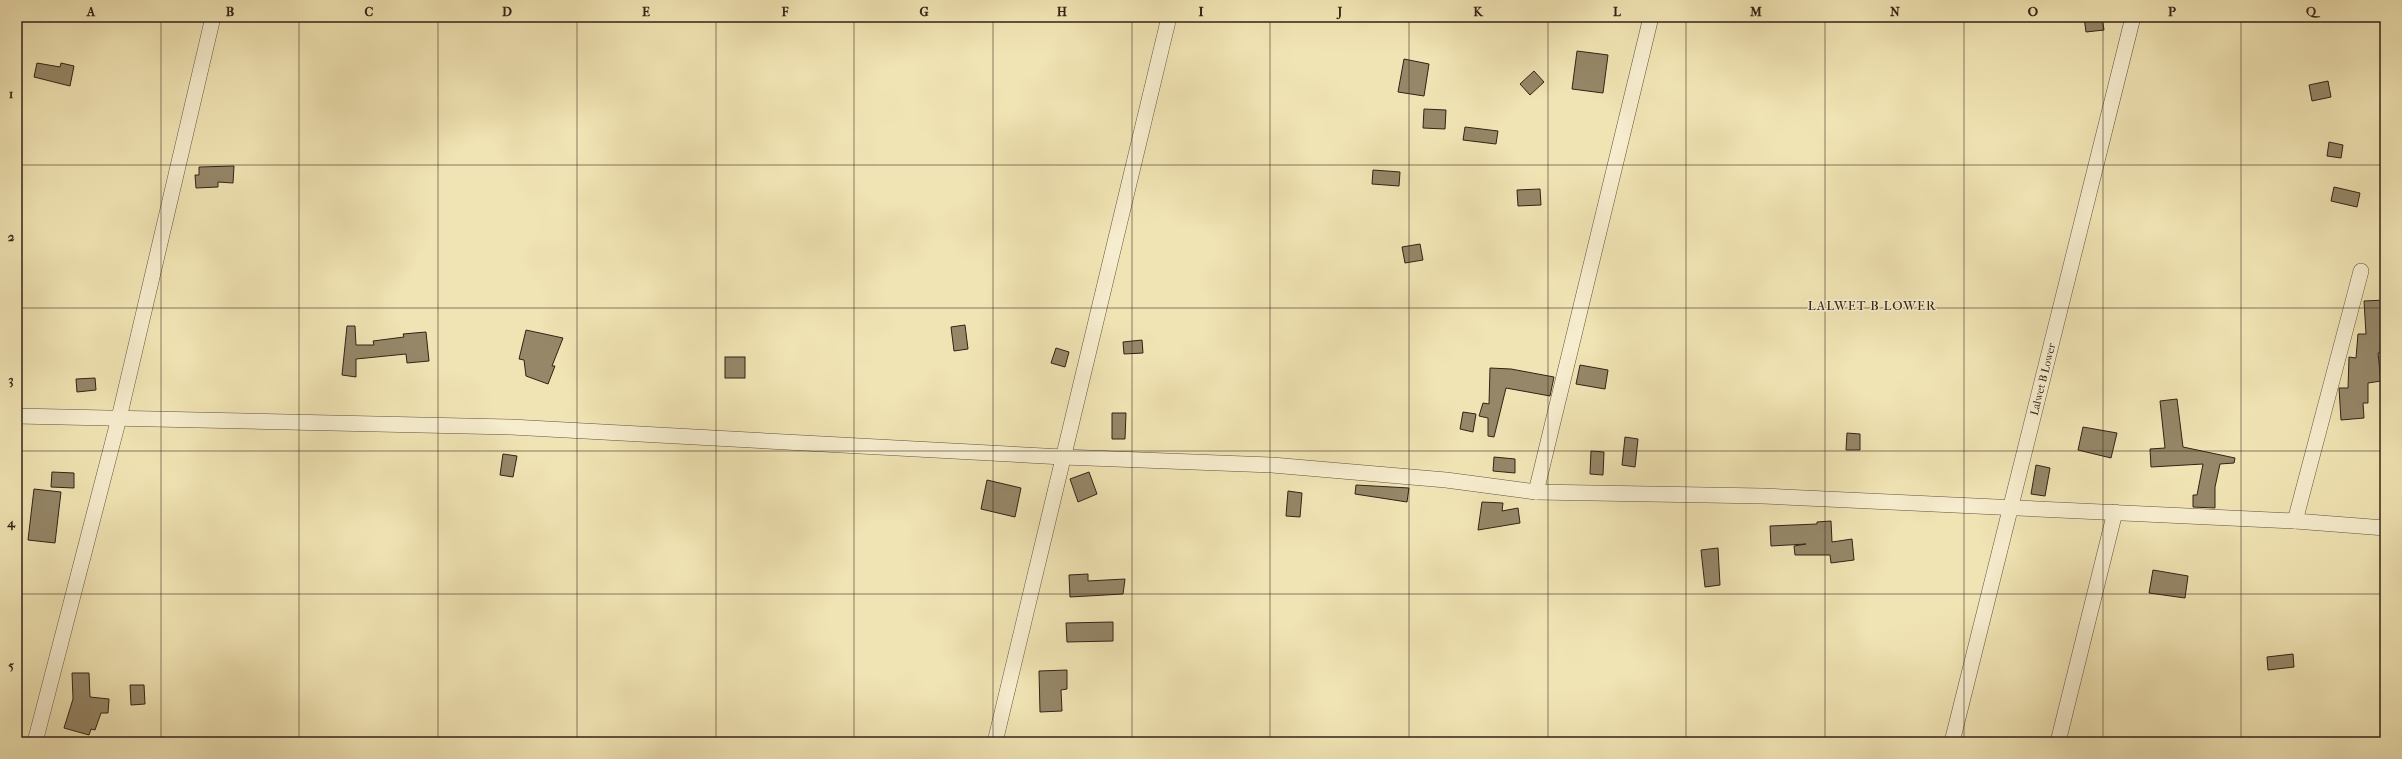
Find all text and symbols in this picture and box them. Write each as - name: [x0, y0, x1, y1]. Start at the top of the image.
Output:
- text: A: [86, 4, 96, 19]
- text: B: [226, 4, 235, 19]
- text: C: [365, 4, 374, 19]
- text: D: [502, 4, 512, 19]
- text: E: [642, 4, 650, 19]
- text: F: [781, 4, 789, 19]
- text: G: [919, 4, 929, 19]
- text: H: [1057, 4, 1068, 19]
- text: I: [1198, 4, 1204, 19]
- text: J: [1336, 4, 1343, 20]
- text: K: [1473, 4, 1484, 19]
- text: L: [1613, 4, 1622, 19]
- text: M: [1749, 4, 1762, 19]
- text: N: [1890, 4, 1900, 19]
- text: O: [2028, 4, 2038, 19]
- text: P: [2168, 4, 2176, 19]
- text: Q: [2306, 4, 2321, 19]
- text: 1: [9, 86, 14, 101]
- text: 2: [8, 229, 15, 244]
- district label: LALWET B LOWER: [1808, 298, 1936, 313]
- street label: Lalwet B Lower: [2027, 341, 2058, 417]
- text: 3: [8, 372, 14, 388]
- text: 4: [6, 515, 16, 531]
- text: 5: [8, 658, 14, 673]

